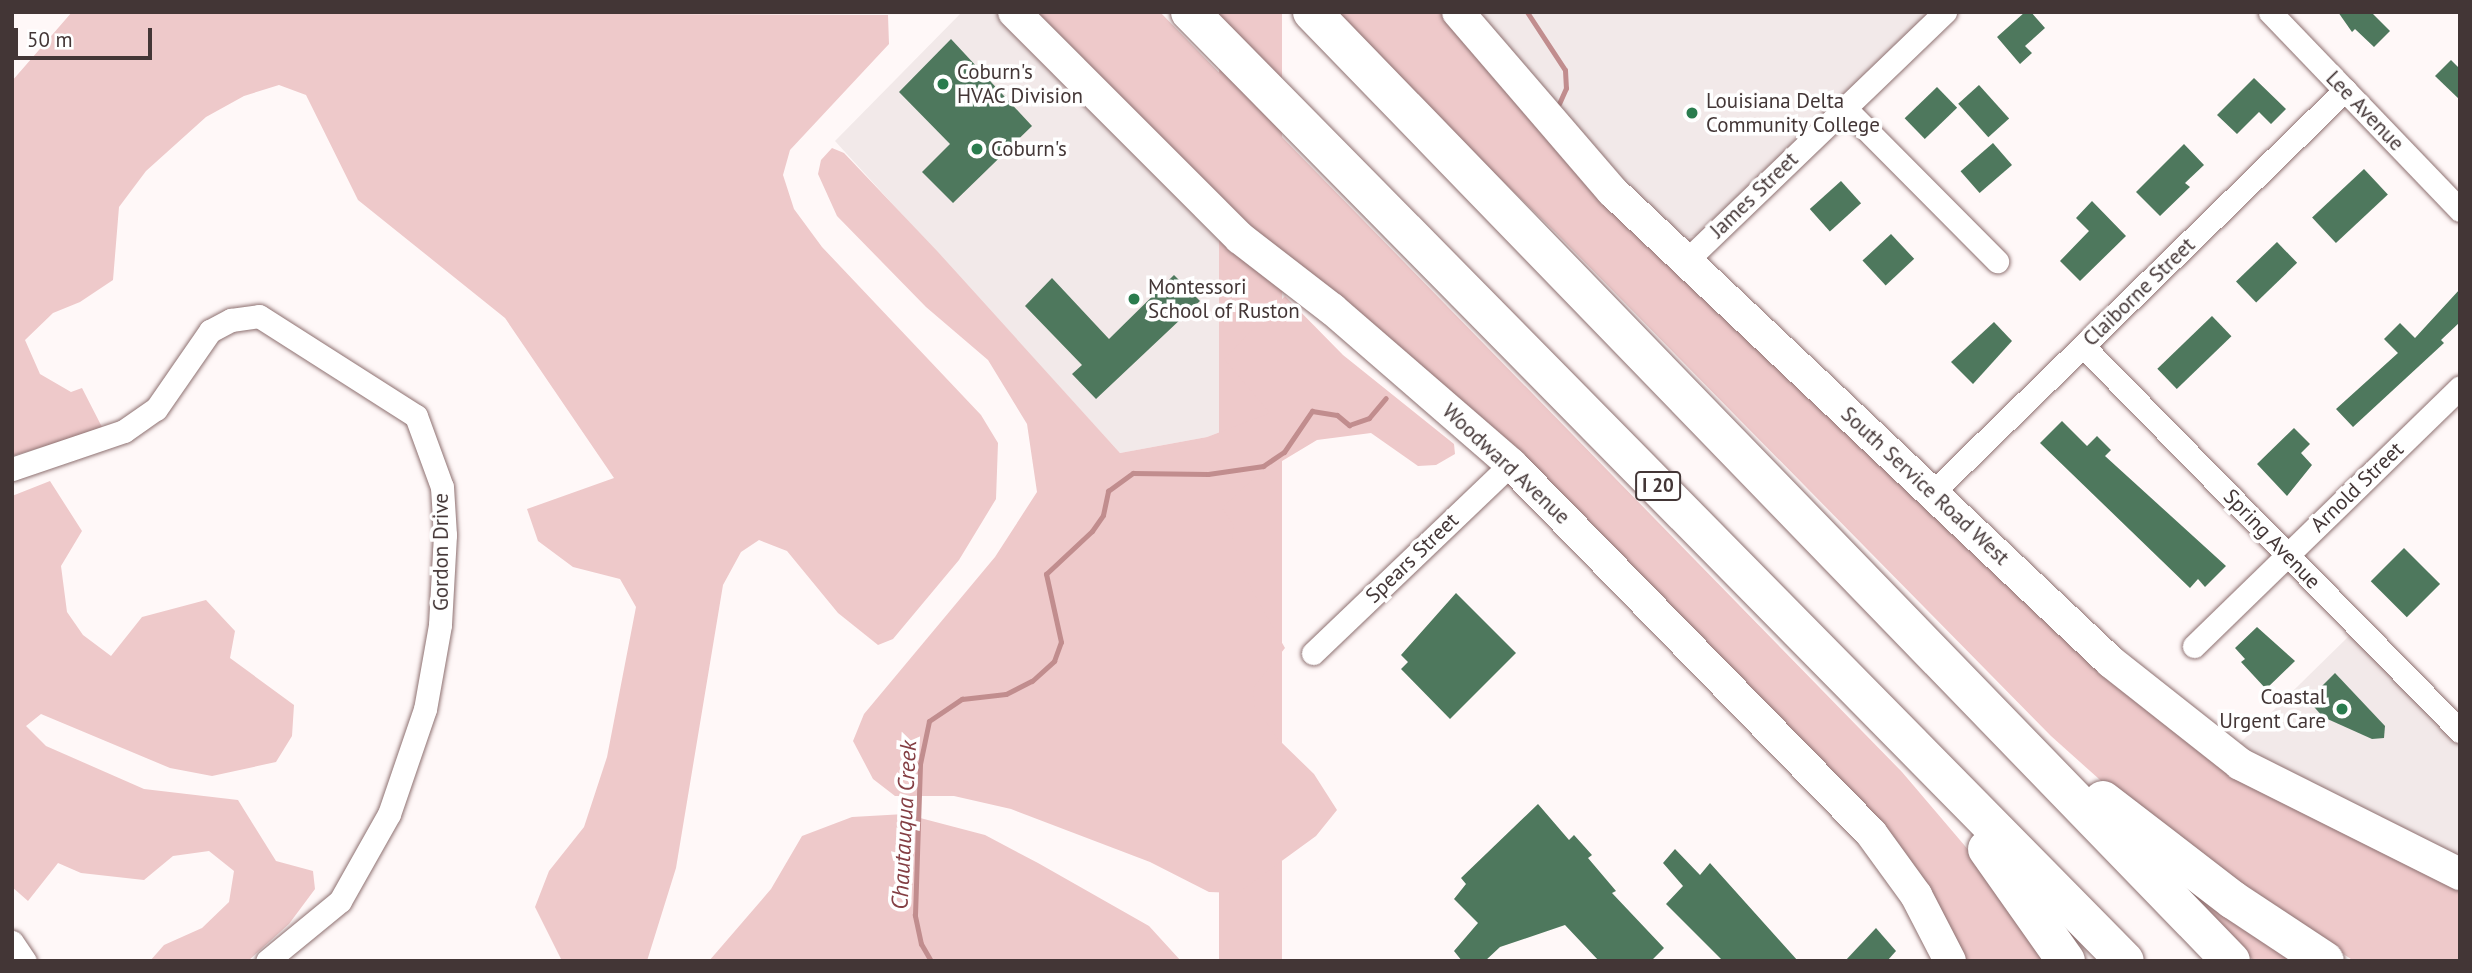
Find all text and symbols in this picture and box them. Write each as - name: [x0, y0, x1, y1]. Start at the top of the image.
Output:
- scale bar: [18, 14, 156, 58]
- text: 50 m: [27, 26, 73, 53]
- place label: Coburn's HVAC Division: [957, 59, 1084, 109]
- street label: Lee Avenue: [2321, 66, 2409, 156]
- marker: Coburn's HVAC Division: [935, 76, 951, 92]
- place label: Louisiana Delta Community College: [1706, 88, 1881, 138]
- marker: Louisiana Delta Community College: [1684, 105, 1700, 121]
- place label: Coburn's: [991, 136, 1067, 162]
- marker: Coburn's: [969, 141, 985, 157]
- street label: James Street: [1705, 147, 1803, 243]
- street label: Claiborne Street: [2078, 232, 2200, 352]
- place label: Montessori School of Ruston: [1148, 274, 1300, 324]
- marker: Montessori School of Ruston: [1126, 291, 1142, 307]
- street label: Woodward Avenue: [1437, 398, 1575, 530]
- street label: South Service Road West: [1836, 401, 2014, 571]
- street label: Arnold Street: [2306, 437, 2408, 537]
- road number: I 20: [1634, 471, 1682, 502]
- street label: Spring Avenue: [2218, 484, 2326, 594]
- street label: Gordon Drive: [428, 493, 454, 611]
- street label: Spears Street: [1361, 508, 1463, 608]
- place label: Coastal Urgent Care: [2219, 684, 2326, 734]
- marker: Coastal Urgent Care: [2332, 699, 2352, 719]
- water label: Chautauqua Creek: [886, 740, 922, 910]

